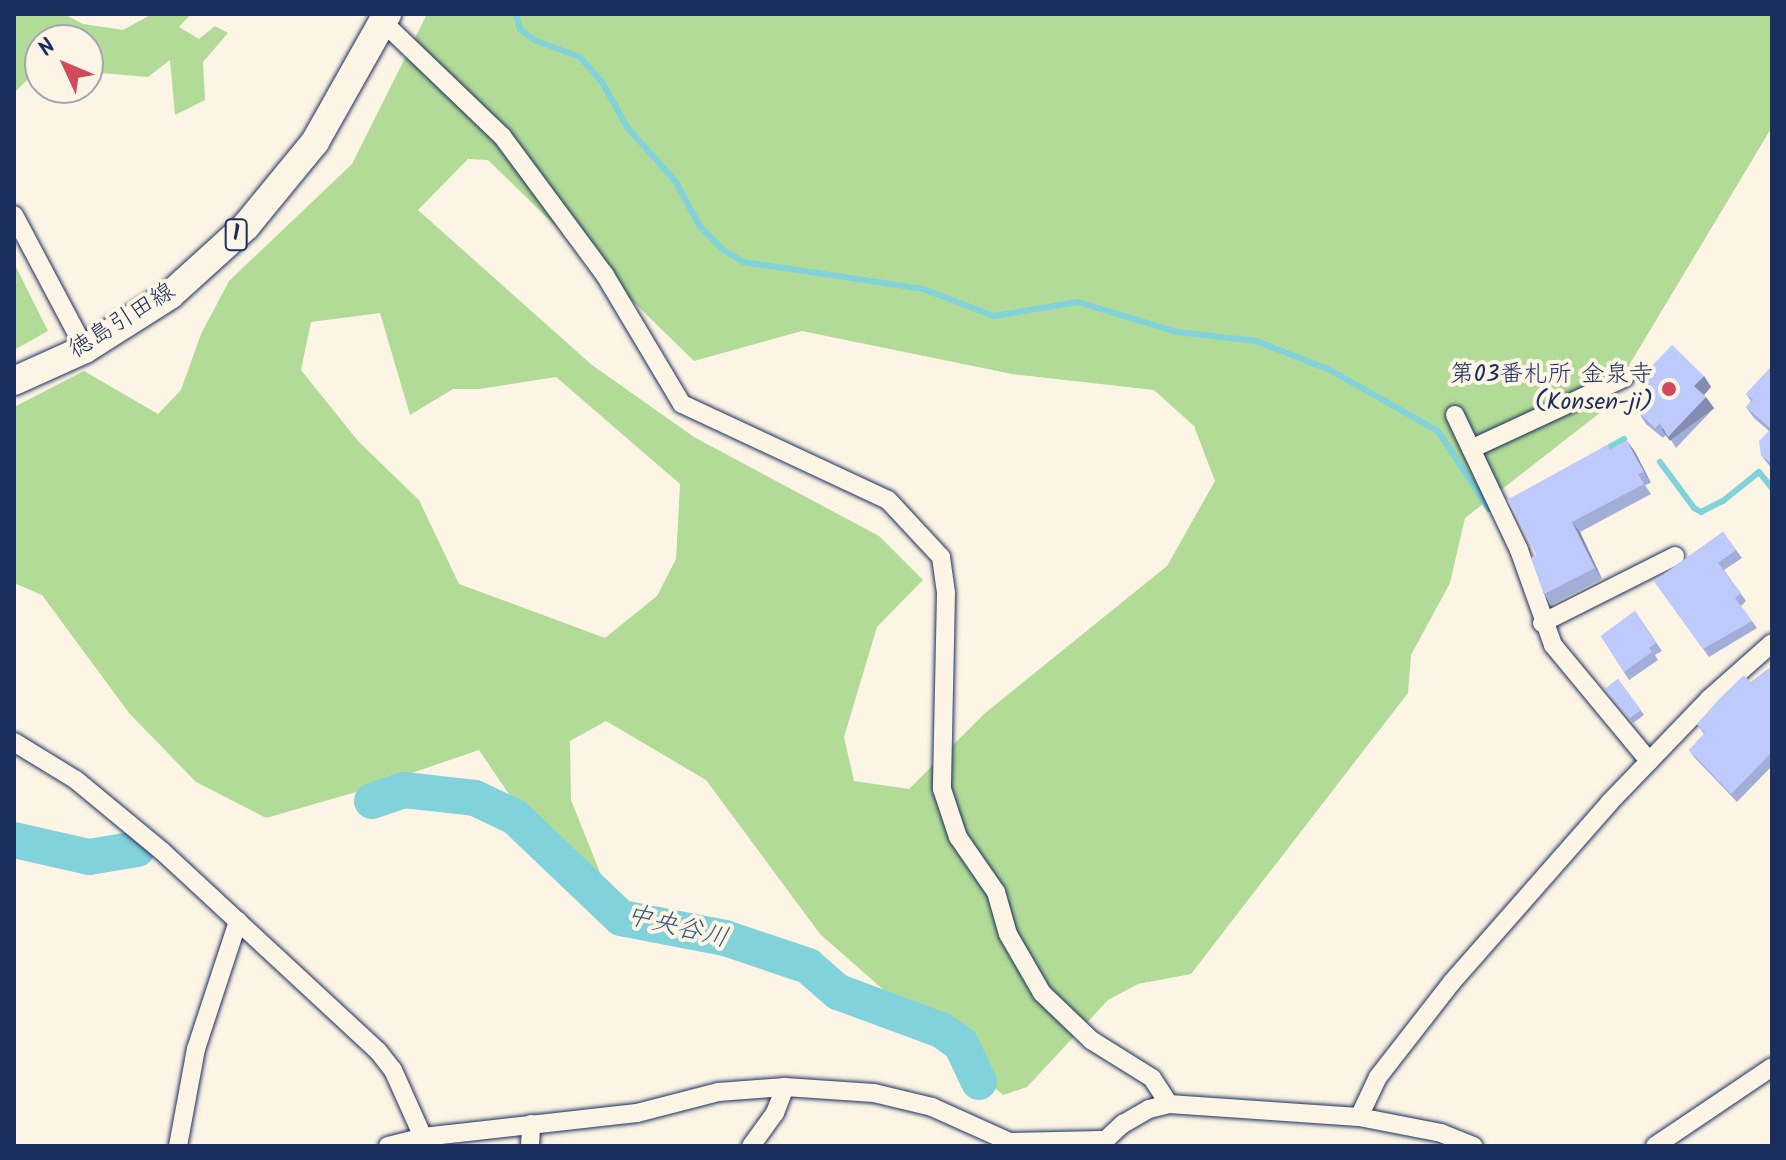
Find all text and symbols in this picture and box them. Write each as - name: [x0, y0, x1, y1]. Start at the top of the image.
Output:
- north arrow: [24, 24, 104, 104]
- text: N: [30, 31, 65, 66]
- road number: 1: [224, 217, 248, 253]
- street label: 徳島引田線: [63, 277, 181, 365]
- place label: 第03番札所 金泉寺 (Konsen-ji): [1450, 361, 1653, 417]
- marker: 第03番札所 金泉寺 (Konsen-ji): [1660, 380, 1678, 398]
- water label: 中央谷川: [623, 900, 731, 956]

